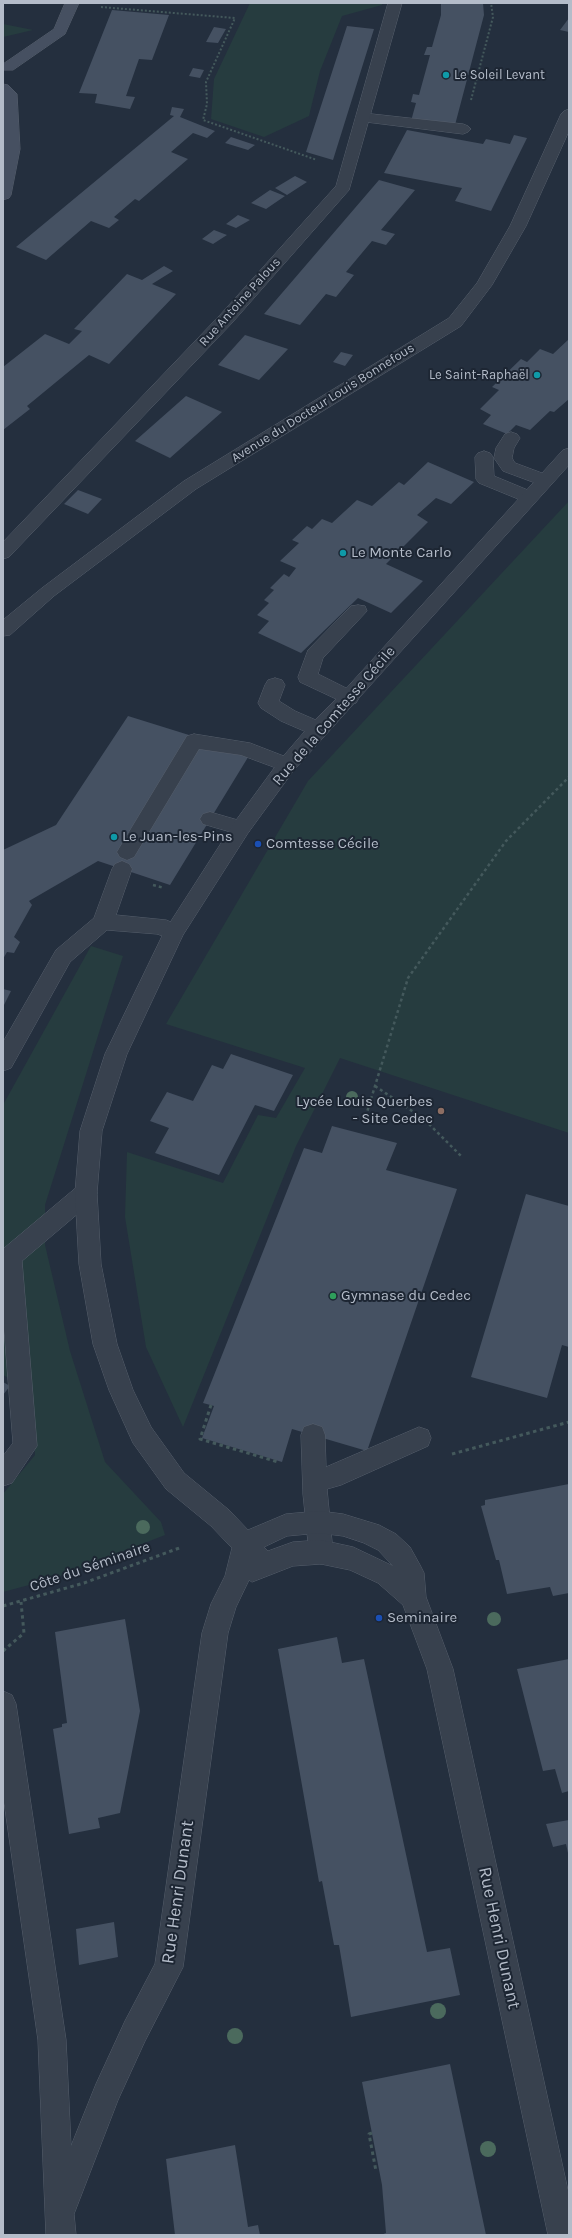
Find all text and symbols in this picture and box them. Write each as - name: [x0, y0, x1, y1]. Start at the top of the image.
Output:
- place label: Le Soleil Levant: [454, 67, 545, 83]
- marker: Le Soleil Levant: [441, 70, 451, 80]
- street label: Rue Antoine Palous: [196, 254, 284, 350]
- street label: Avenue du Docteur Louis Bonnefous: [229, 340, 417, 466]
- place label: Le Saint-Raphaël: [429, 367, 529, 383]
- marker: Le Saint-Raphaël: [532, 370, 542, 380]
- place label: Le Monte Carlo: [351, 544, 451, 562]
- marker: Le Monte Carlo: [338, 548, 348, 558]
- street label: Rue de la Comtesse Cécile: [269, 643, 399, 789]
- place label: Le Juan-les-Pins: [122, 828, 233, 846]
- marker: Le Juan-les-Pins: [109, 832, 119, 842]
- place label: Comtesse Cécile: [266, 835, 379, 853]
- marker: Comtesse Cécile: [253, 839, 263, 849]
- place label: Lycée Louis Querbes - Site Cedec: [296, 1093, 433, 1128]
- marker: Lycée Louis Querbes - Site Cedec: [436, 1106, 446, 1116]
- place label: Gymnase du Cedec: [341, 1287, 471, 1305]
- marker: Gymnase du Cedec: [328, 1291, 338, 1301]
- street label: Côte du Séminaire: [27, 1538, 153, 1596]
- place label: Seminaire: [387, 1609, 457, 1627]
- marker: Seminaire: [374, 1613, 384, 1623]
- street label: Rue Henri Dunant: [157, 1819, 199, 1965]
- street label: Rue Henri Dunant: [473, 1865, 525, 2011]

